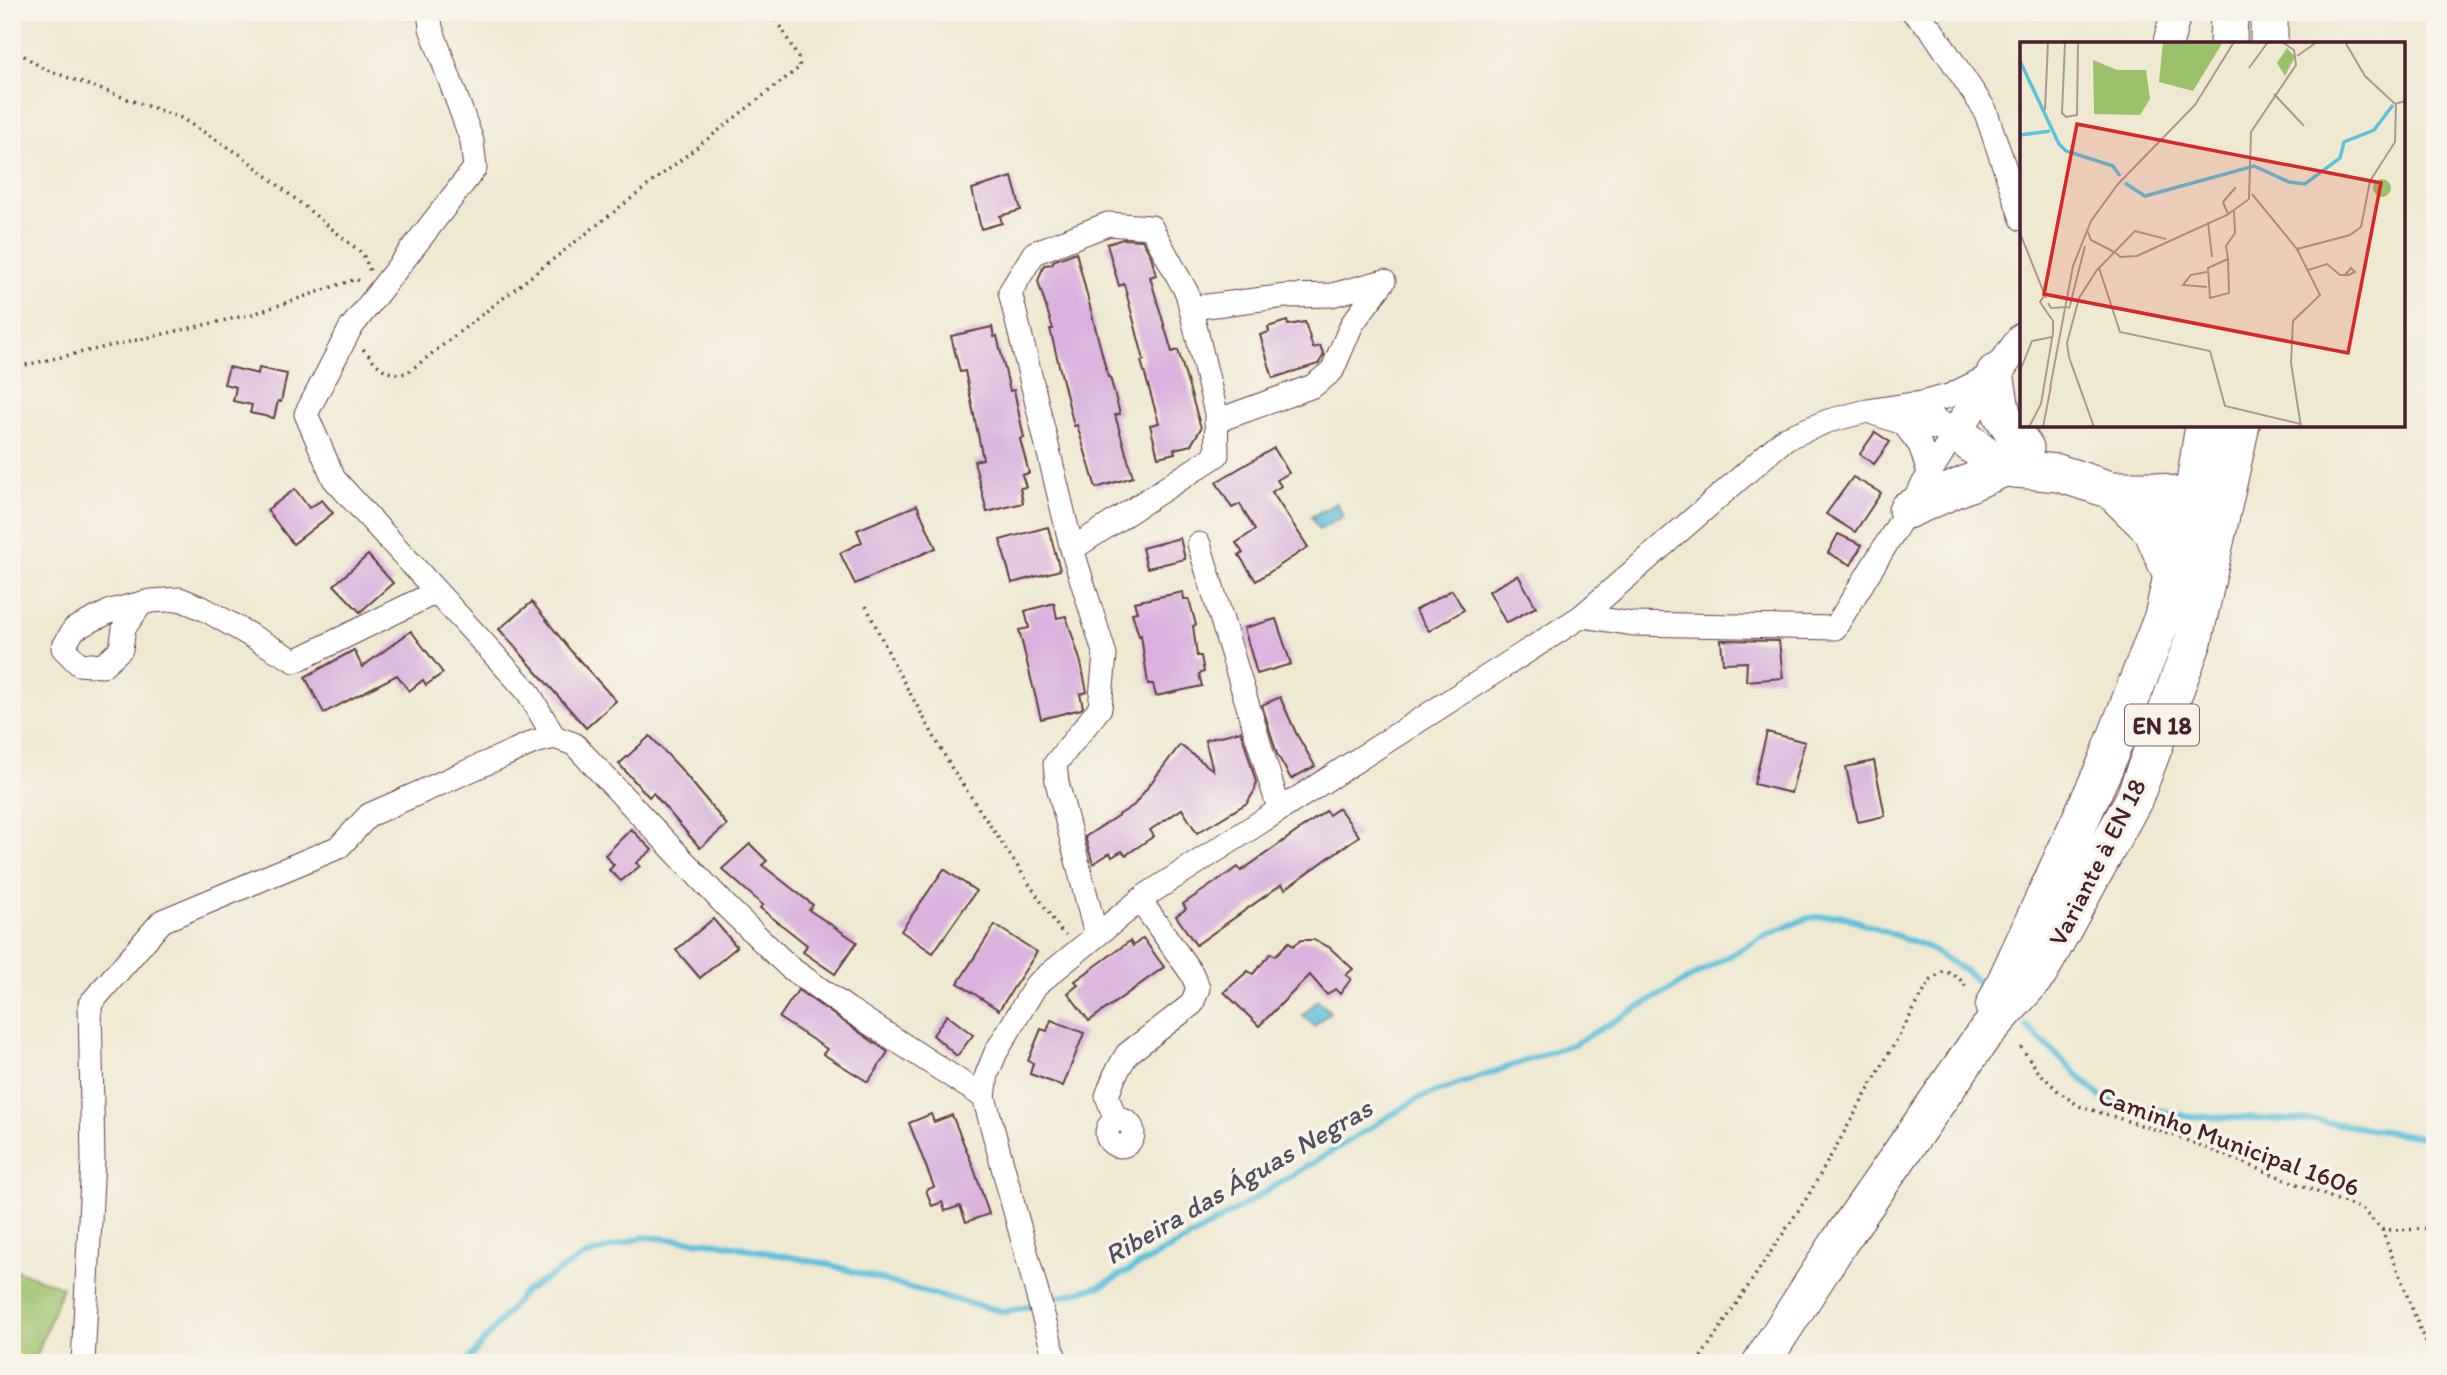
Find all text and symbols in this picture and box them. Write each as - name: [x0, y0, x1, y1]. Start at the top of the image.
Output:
- inset map: [2020, 42, 2405, 427]
- road number: EN 18: [2125, 704, 2199, 746]
- street label: Variante à EN 18: [2041, 773, 2153, 951]
- street label: Caminho Municipal 1606: [2094, 1079, 2364, 1203]
- water label: Ribeira das Águas Negras: [1098, 1090, 1379, 1272]

